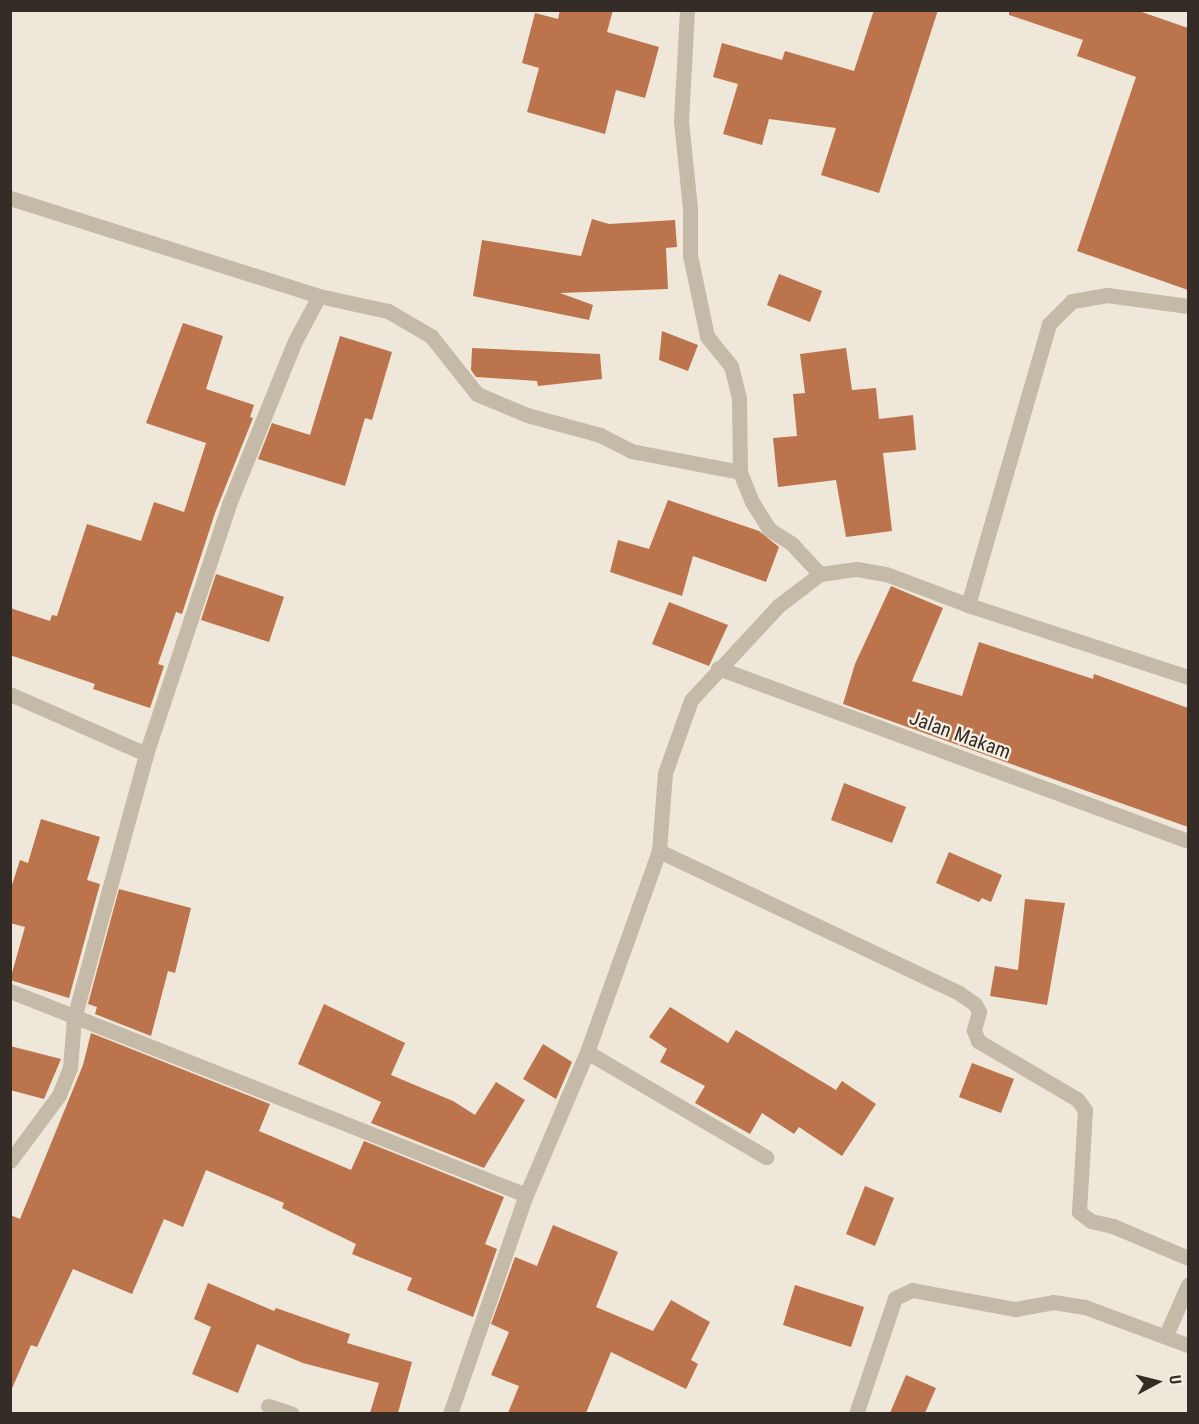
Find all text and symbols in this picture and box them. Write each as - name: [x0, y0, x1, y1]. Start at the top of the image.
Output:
- street label: Jalan Makam: [906, 706, 1014, 764]
- north arrow: [1127, 1352, 1187, 1412]
- text: U: [1165, 1374, 1185, 1385]

